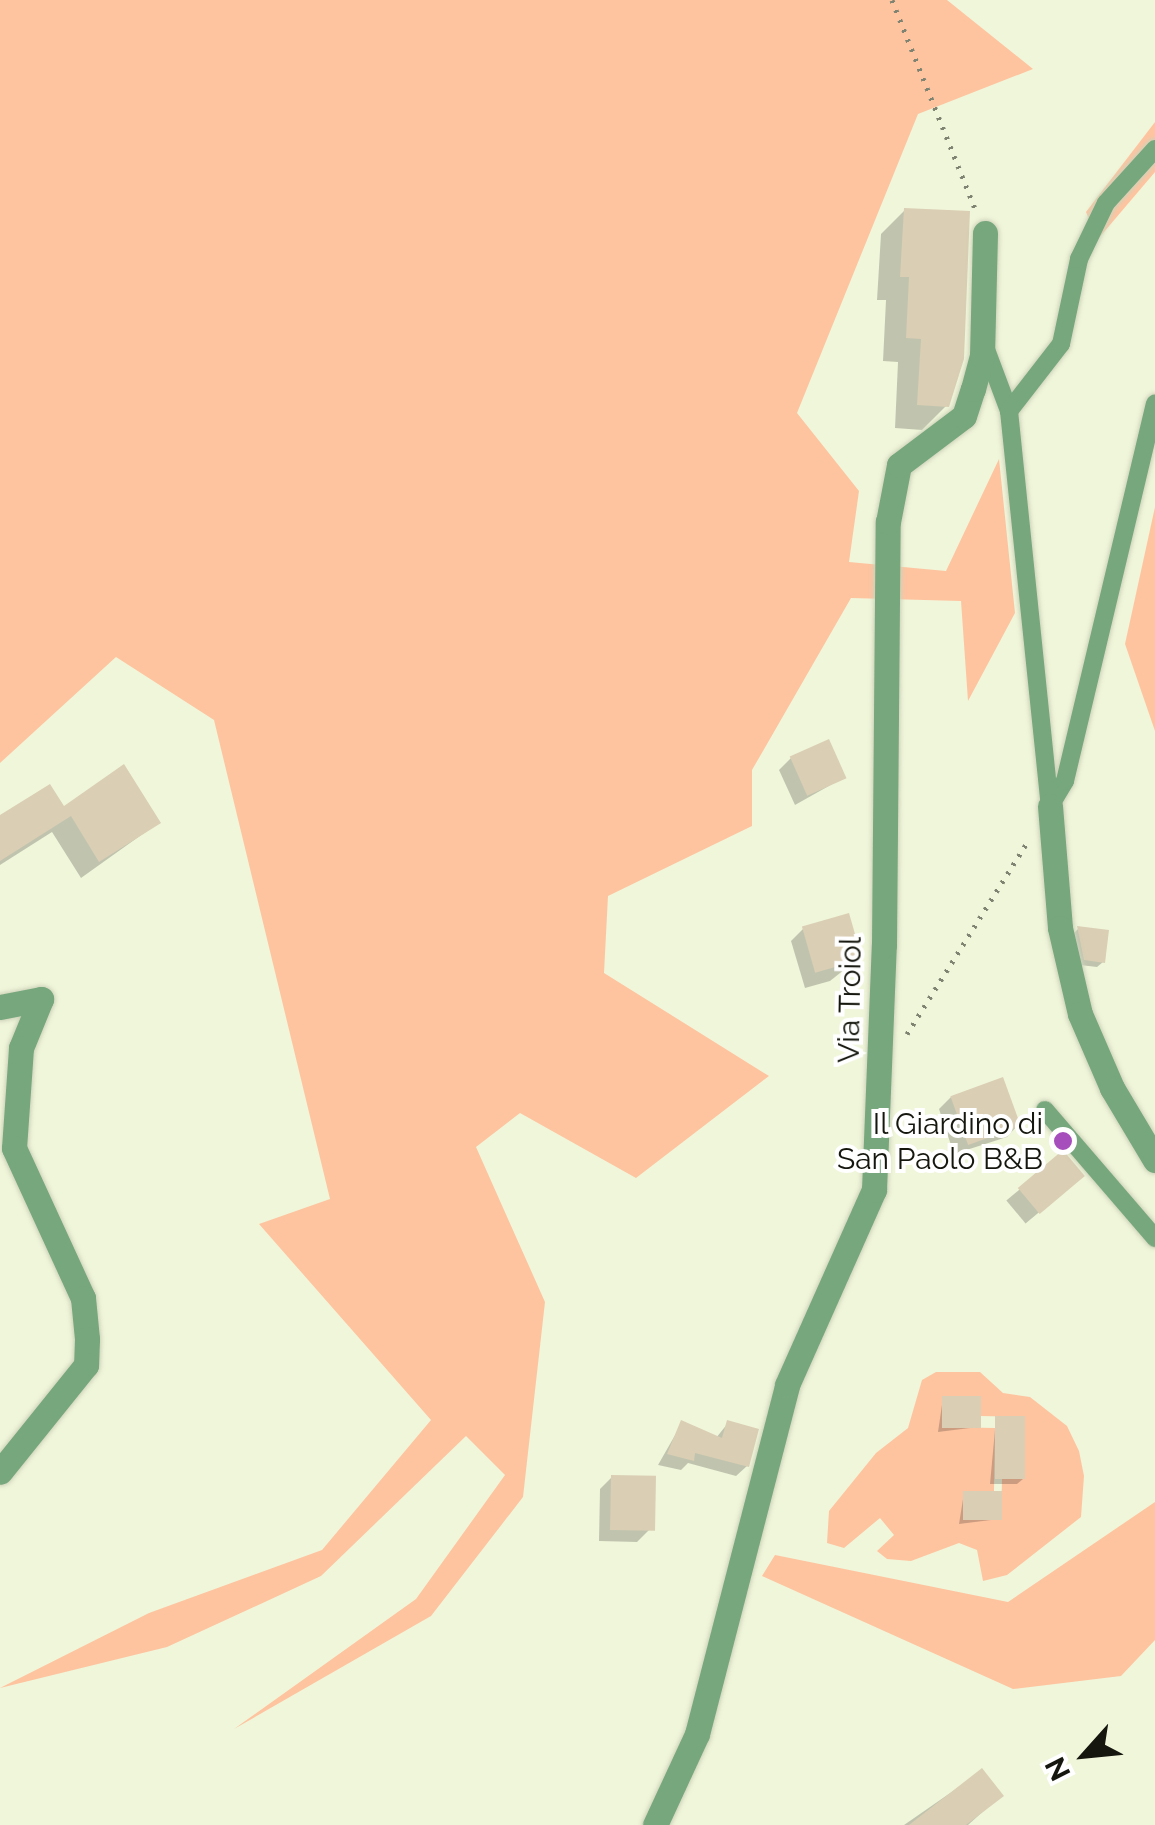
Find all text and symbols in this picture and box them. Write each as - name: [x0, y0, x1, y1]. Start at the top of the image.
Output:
- street label: Via Troiol: [831, 936, 869, 1064]
- place label: Il Giardino di San Paolo B&B: [837, 1106, 1043, 1176]
- marker: Il Giardino di San Paolo B&B: [1052, 1130, 1074, 1152]
- north arrow: [1035, 1705, 1135, 1805]
- text: N: [1038, 1752, 1077, 1786]

